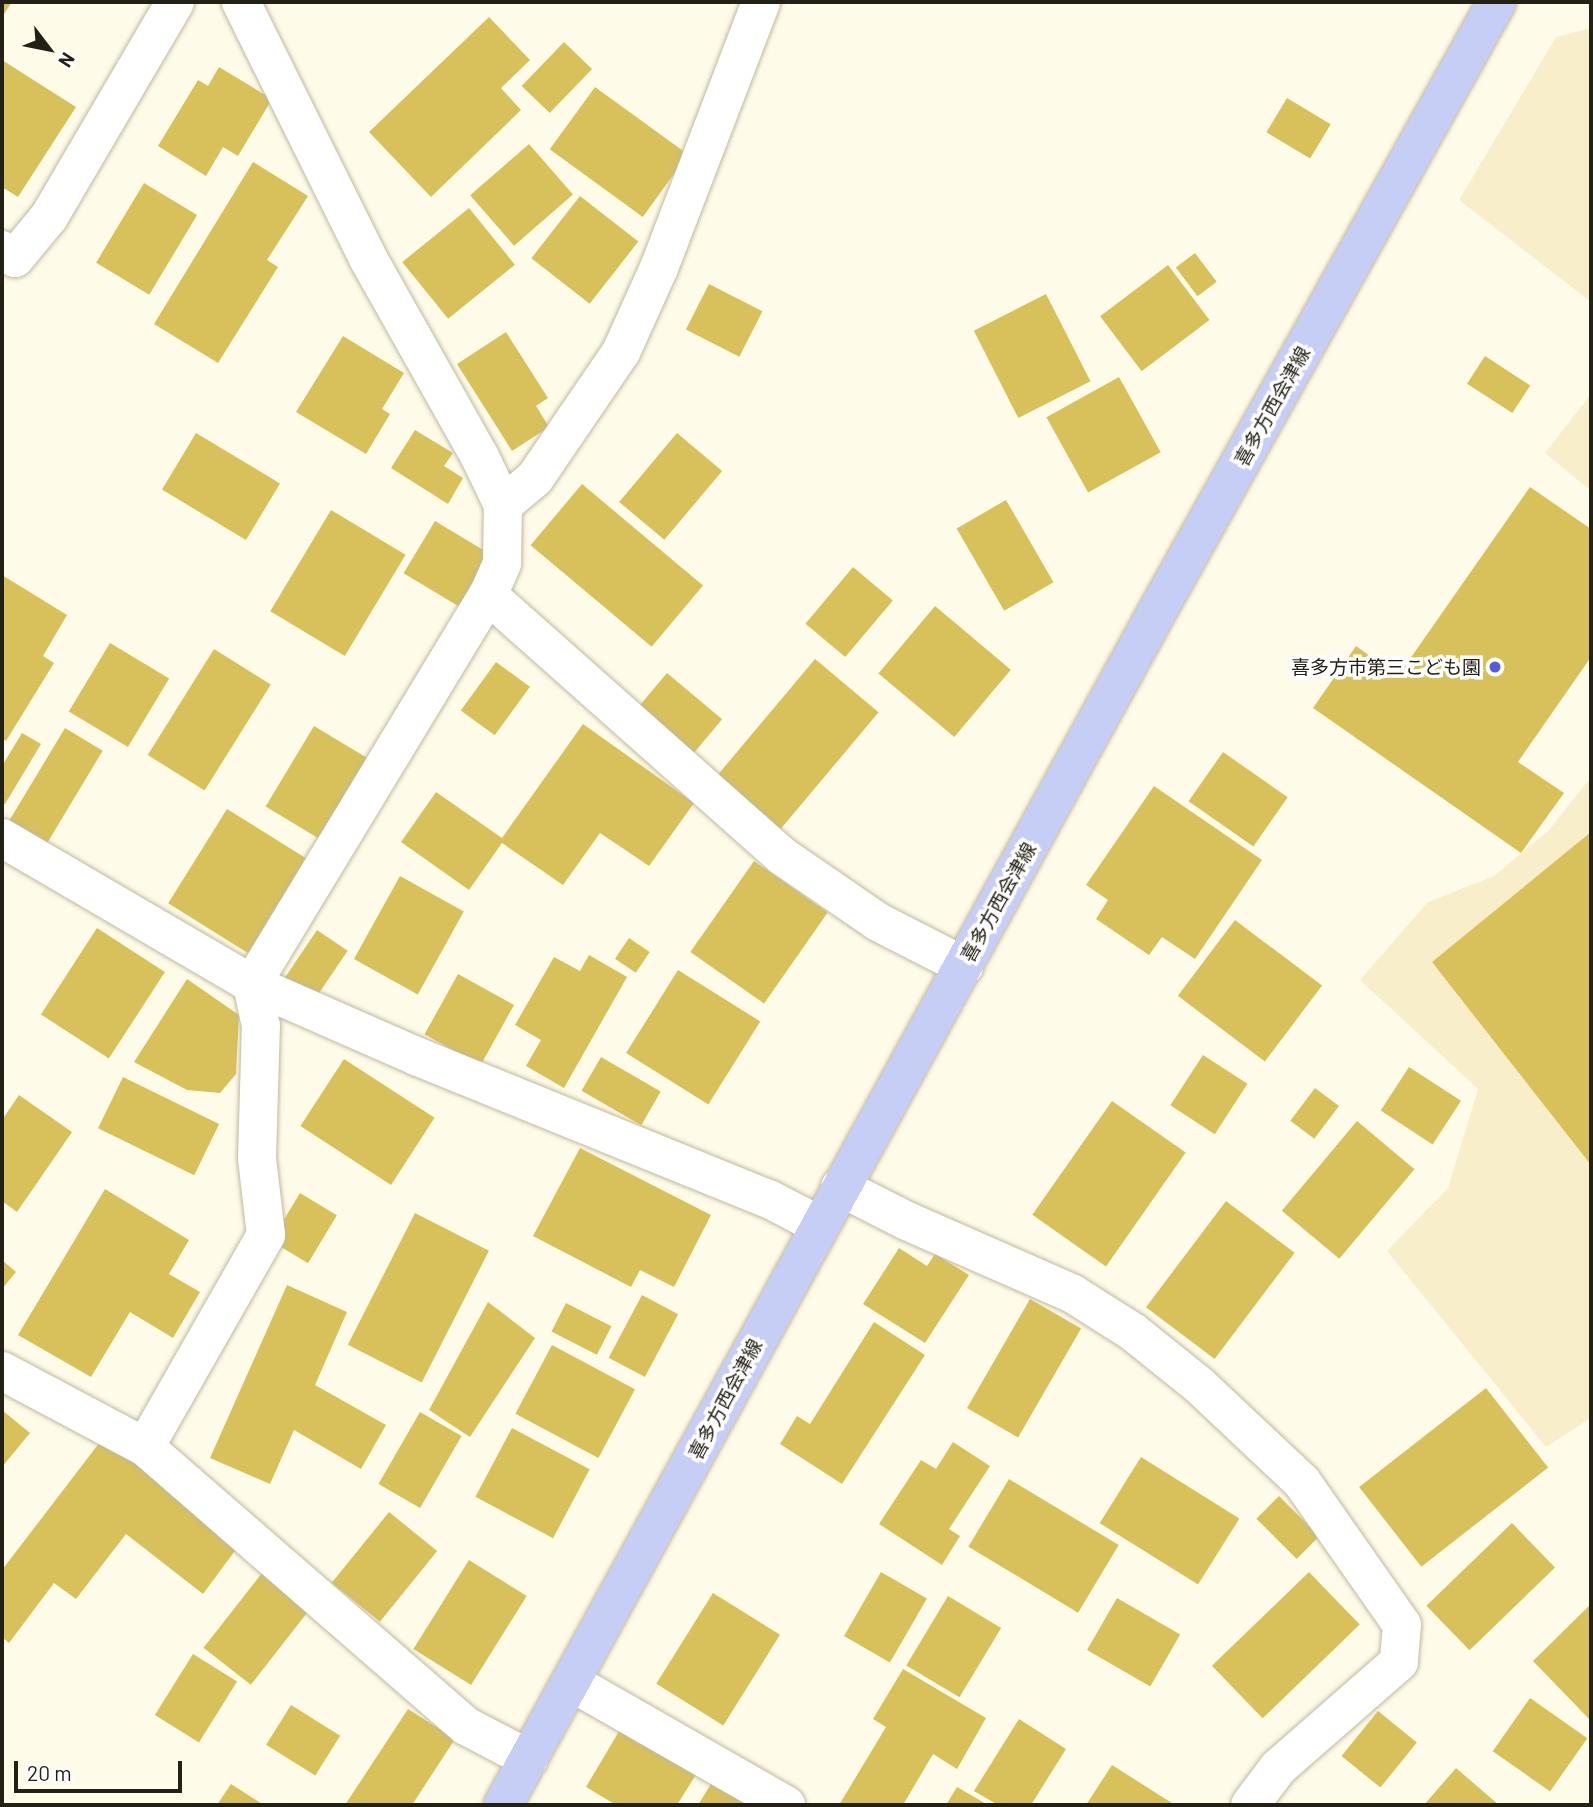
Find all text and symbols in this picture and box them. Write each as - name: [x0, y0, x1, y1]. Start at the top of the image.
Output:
- north arrow: [14, 14, 84, 84]
- text: N: [54, 49, 80, 72]
- street label: 喜多方西会津線: [1230, 342, 1314, 470]
- place label: 喜多方市第三こども園: [1291, 656, 1481, 678]
- marker: 喜多方市第三こども園: [1487, 659, 1503, 675]
- street label: 喜多方西会津線: [956, 838, 1040, 966]
- street label: 喜多方西会津線: [684, 1335, 766, 1463]
- scale bar: [18, 1748, 186, 1792]
- text: 20 m: [27, 1760, 72, 1785]

